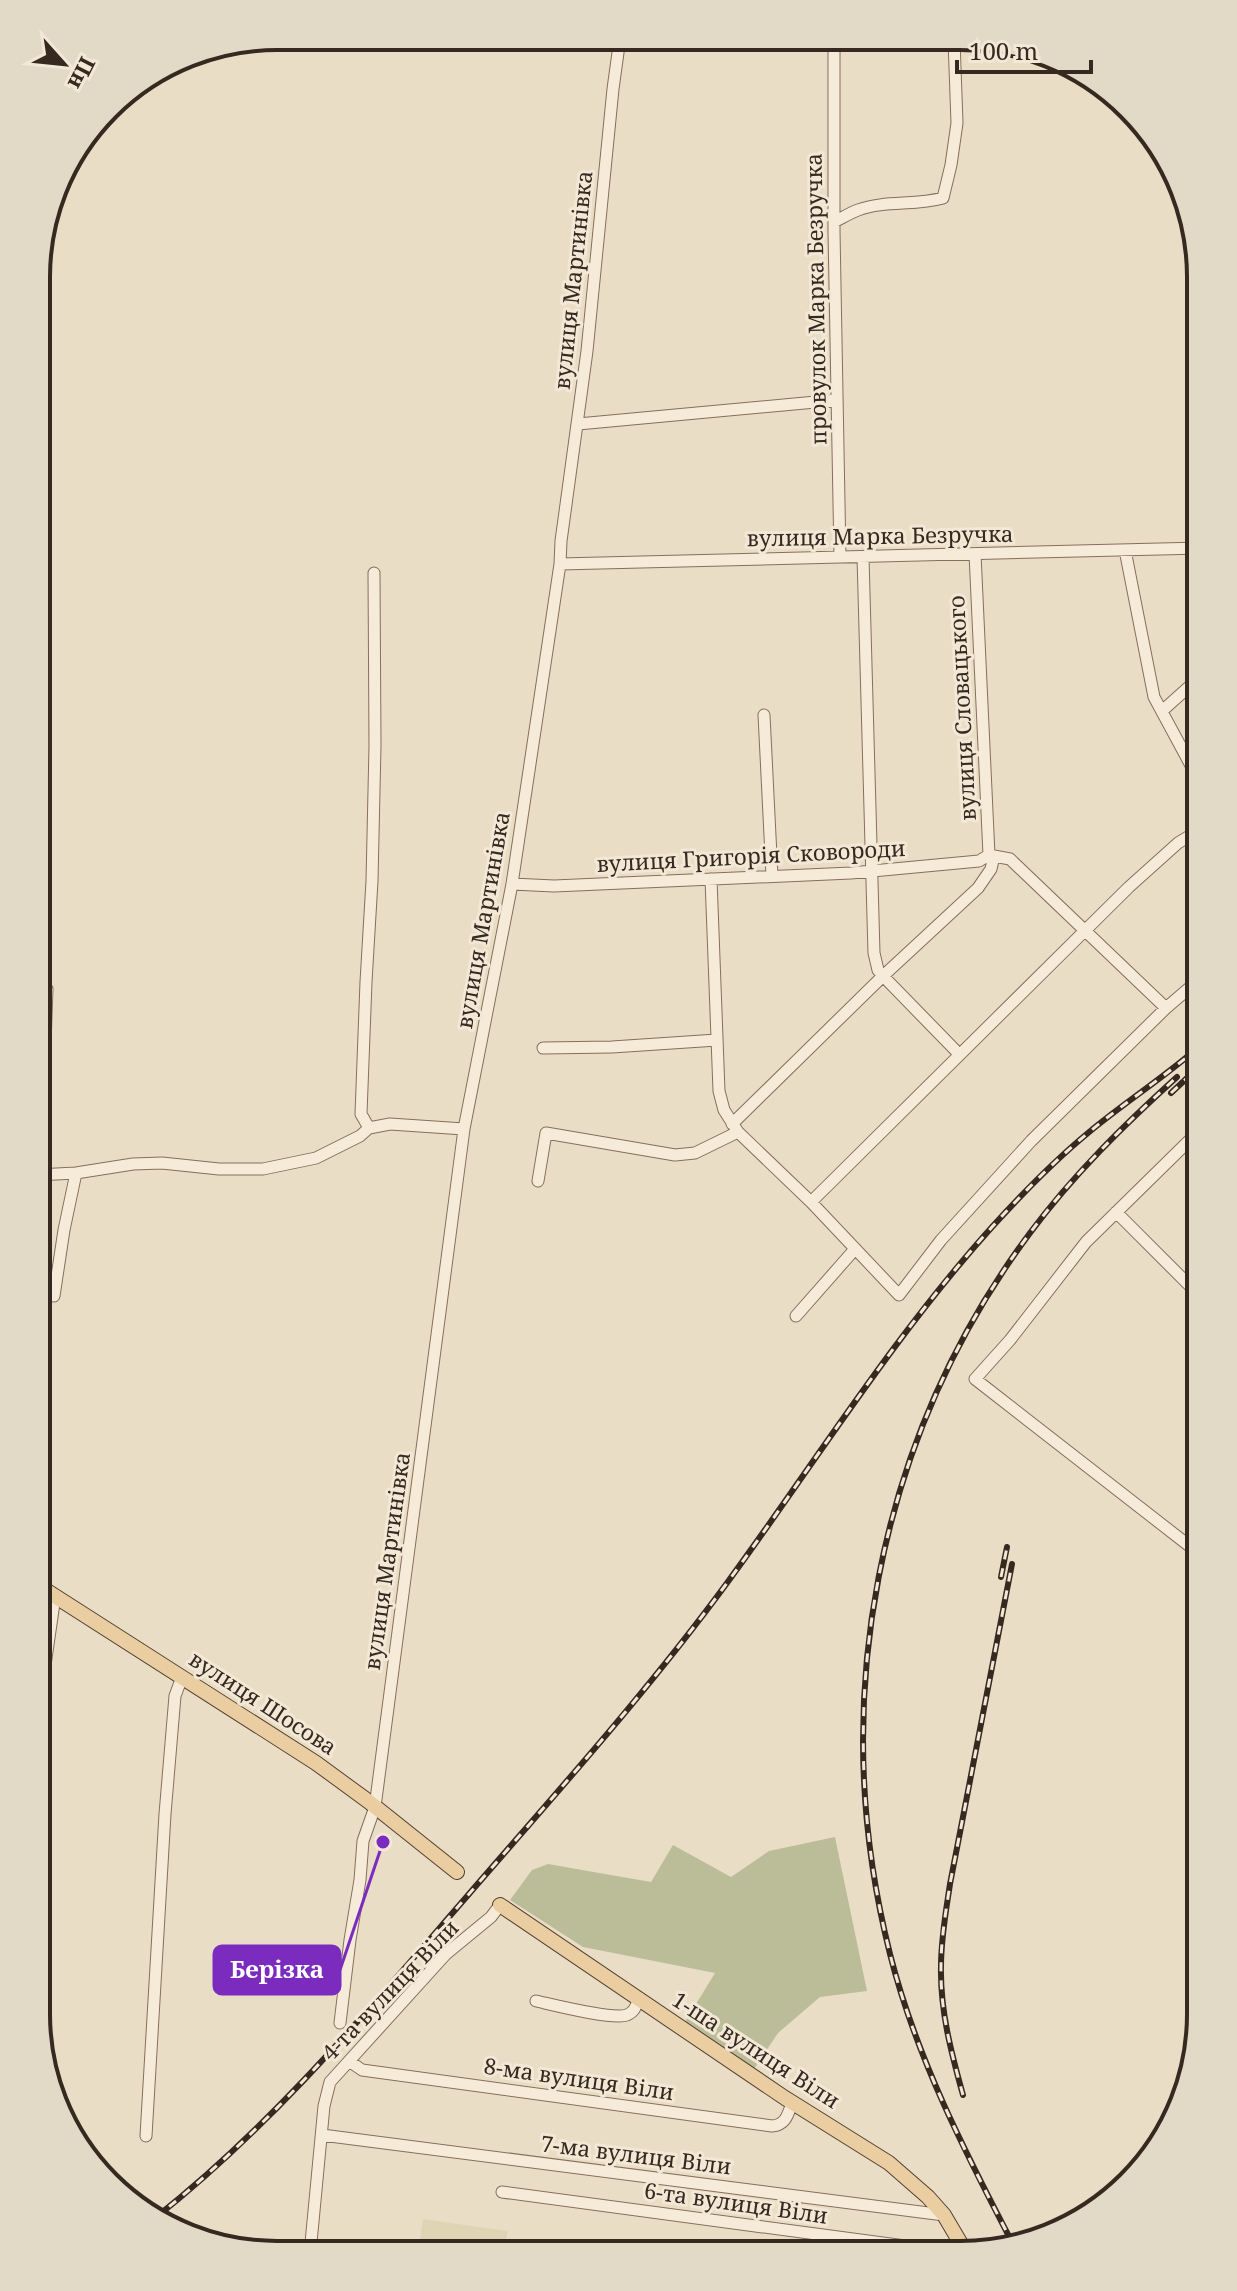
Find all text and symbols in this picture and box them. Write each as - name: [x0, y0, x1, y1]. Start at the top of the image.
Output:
- north arrow: [24, 24, 104, 104]
- scale bar: [957, 24, 1091, 74]
- text: 100 m: [969, 34, 1038, 67]
- text: Пн: [62, 52, 103, 95]
- street label: провулок Марка Безручка: [797, 153, 833, 445]
- street label: вулиця Мартинівка: [546, 169, 598, 391]
- street label: вулиця Марка Безручка: [746, 518, 1014, 552]
- street label: вулиця Словацького: [940, 595, 982, 821]
- street label: вулиця Мартинівка: [448, 809, 516, 1031]
- street label: вулиця Григорія Сковороди: [596, 832, 906, 878]
- street label: вулиця Мартинівка: [356, 1450, 416, 1672]
- street label: вулиця Шосова: [184, 1643, 343, 1761]
- street label: 4-та вулиця Віли: [314, 1912, 464, 2066]
- callout: Берізка: [214, 1946, 340, 1994]
- text: Берізка: [230, 1952, 324, 1985]
- street label: 1-ша вулиця Віли: [667, 1984, 846, 2115]
- street label: 8-ма вулиця Віли: [482, 2050, 676, 2106]
- street label: 7-ма вулиця Віли: [539, 2127, 733, 2181]
- street label: 6-та вулиця Віли: [642, 2174, 830, 2230]

